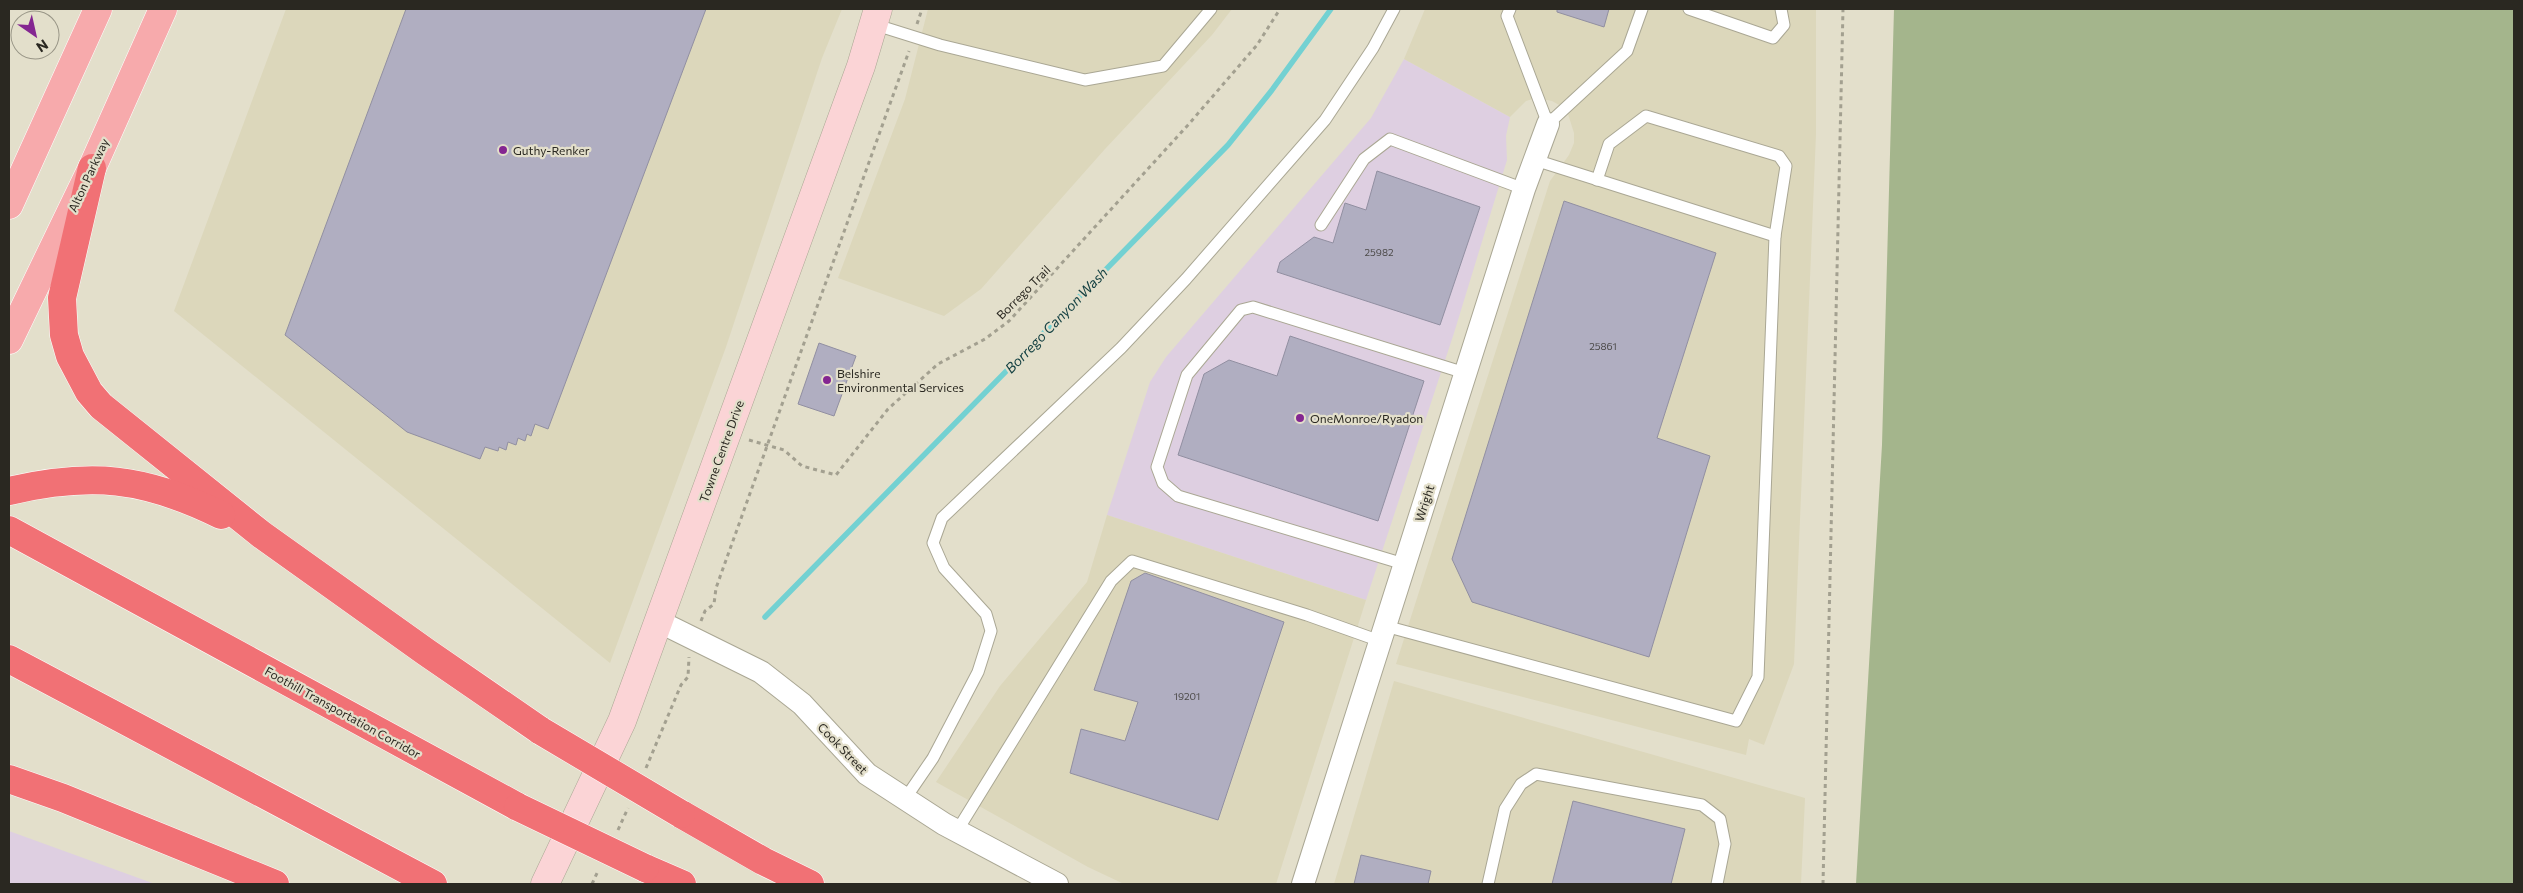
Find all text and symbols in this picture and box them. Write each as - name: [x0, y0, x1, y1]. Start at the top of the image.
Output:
- north arrow: [10, 10, 60, 60]
- text: N: [33, 36, 52, 56]
- street label: Alton Parkway: [65, 136, 111, 214]
- place label: Guthy-Renker: [513, 143, 590, 157]
- marker: Guthy-Renker: [497, 144, 509, 156]
- house number: 25982: [1365, 246, 1394, 258]
- street label: Borrego Trail: [993, 262, 1053, 322]
- water label: Borrego Canyon Wash: [1001, 264, 1111, 376]
- house number: 25861: [1589, 340, 1617, 352]
- place label: Belshire Environmental Services: [837, 366, 964, 394]
- marker: Belshire Environmental Services: [821, 374, 833, 386]
- street label: Towne Centre Drive: [696, 398, 746, 504]
- place label: OneMonroe/Ryadon: [1310, 411, 1423, 425]
- marker: OneMonroe/Ryadon: [1294, 412, 1306, 424]
- street label: Wright: [1411, 483, 1437, 523]
- street label: Foothill Transportation Corridor: [263, 663, 423, 761]
- house number: 19201: [1174, 690, 1200, 702]
- street label: Cook Street: [815, 720, 871, 776]

